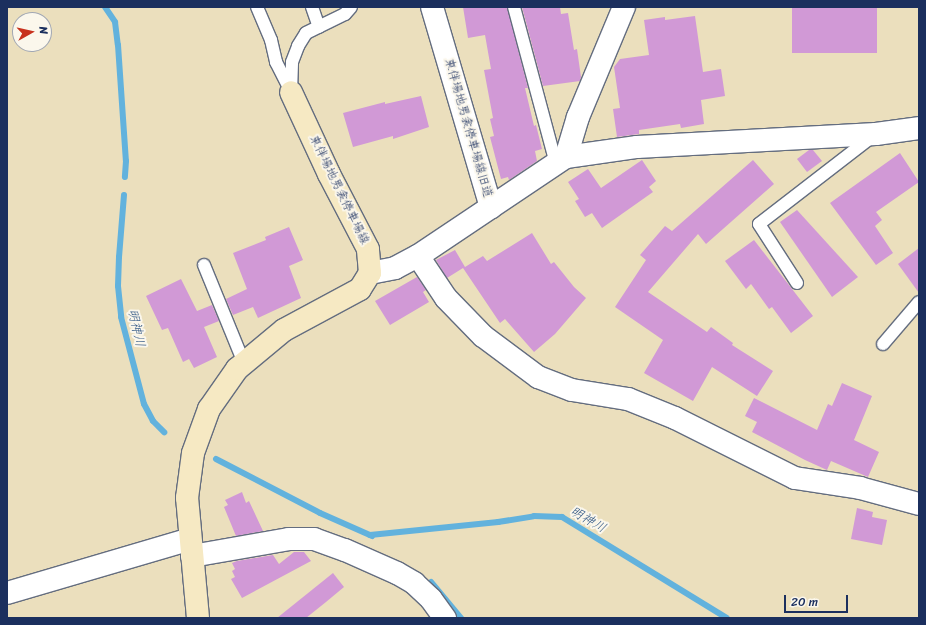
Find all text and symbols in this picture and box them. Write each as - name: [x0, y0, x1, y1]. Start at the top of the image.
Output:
- north arrow: [12, 12, 52, 52]
- text: N: [33, 25, 53, 35]
- street label: 東伴場地男衾停車場線旧道: [441, 57, 495, 199]
- street label: 東伴場地男衾停車場線: [306, 133, 372, 247]
- water label: 明神川: [124, 307, 148, 349]
- water label: 明神川: [567, 503, 609, 537]
- scale bar: [786, 587, 850, 613]
- text: 20 m: [791, 591, 818, 613]

